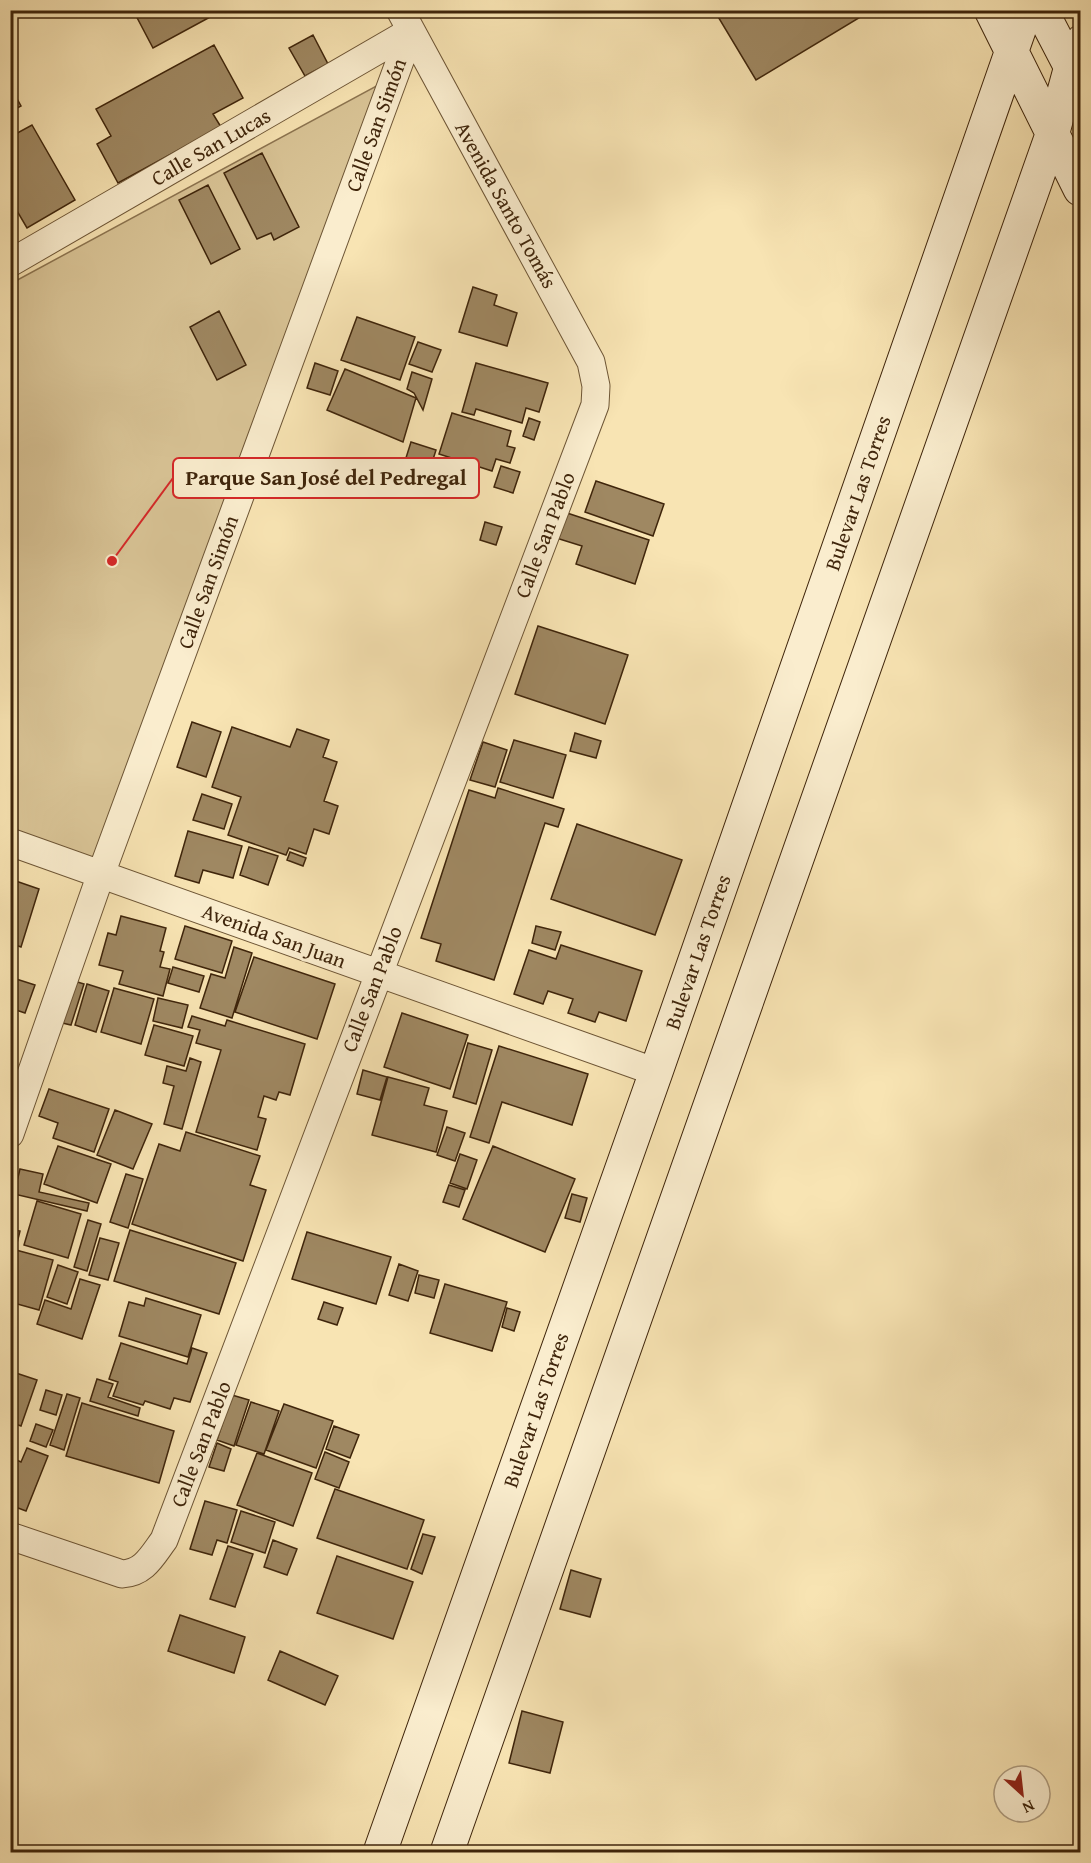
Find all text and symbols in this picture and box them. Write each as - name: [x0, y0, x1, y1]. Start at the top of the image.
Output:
- street label: Calle San Simón: [337, 54, 414, 196]
- street label: Calle San Lucas: [145, 100, 276, 193]
- street label: Avenida Santo Tomás: [448, 116, 565, 294]
- street label: Bulevar Las Torres: [816, 411, 899, 575]
- callout: Parque San José del Pedregal: [173, 458, 479, 498]
- text: Parque San José del Pedregal: [185, 461, 467, 493]
- street label: Calle San Pablo: [506, 467, 583, 602]
- street label: Calle San Simón: [169, 511, 246, 653]
- street label: Bulevar Las Torres: [656, 870, 739, 1034]
- street label: Avenida San Juan: [198, 895, 351, 976]
- street label: Calle San Pablo: [333, 921, 410, 1056]
- street label: Bulevar Las Torres: [494, 1328, 577, 1492]
- street label: Calle San Pablo: [162, 1376, 239, 1511]
- north arrow: [992, 1764, 1052, 1824]
- text: N: [1018, 1794, 1039, 1821]

